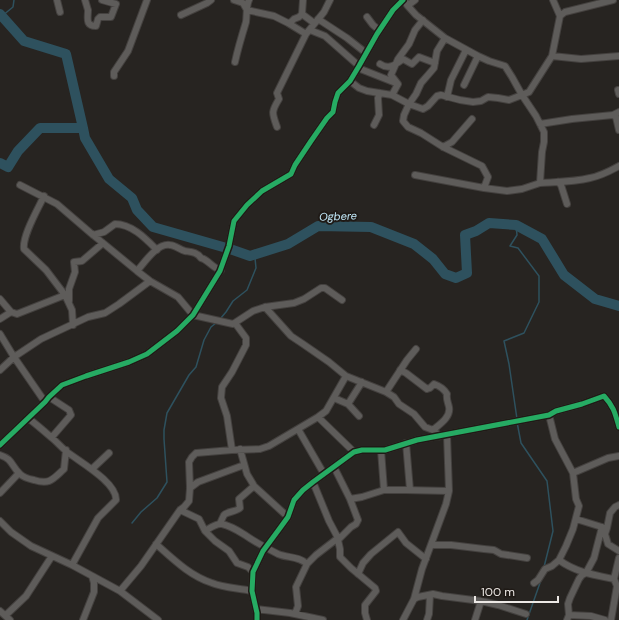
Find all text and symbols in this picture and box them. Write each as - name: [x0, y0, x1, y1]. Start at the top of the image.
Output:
- water label: Ogbere: [319, 208, 357, 224]
- scale bar: [475, 578, 558, 604]
- text: 100 m: [481, 584, 515, 600]

